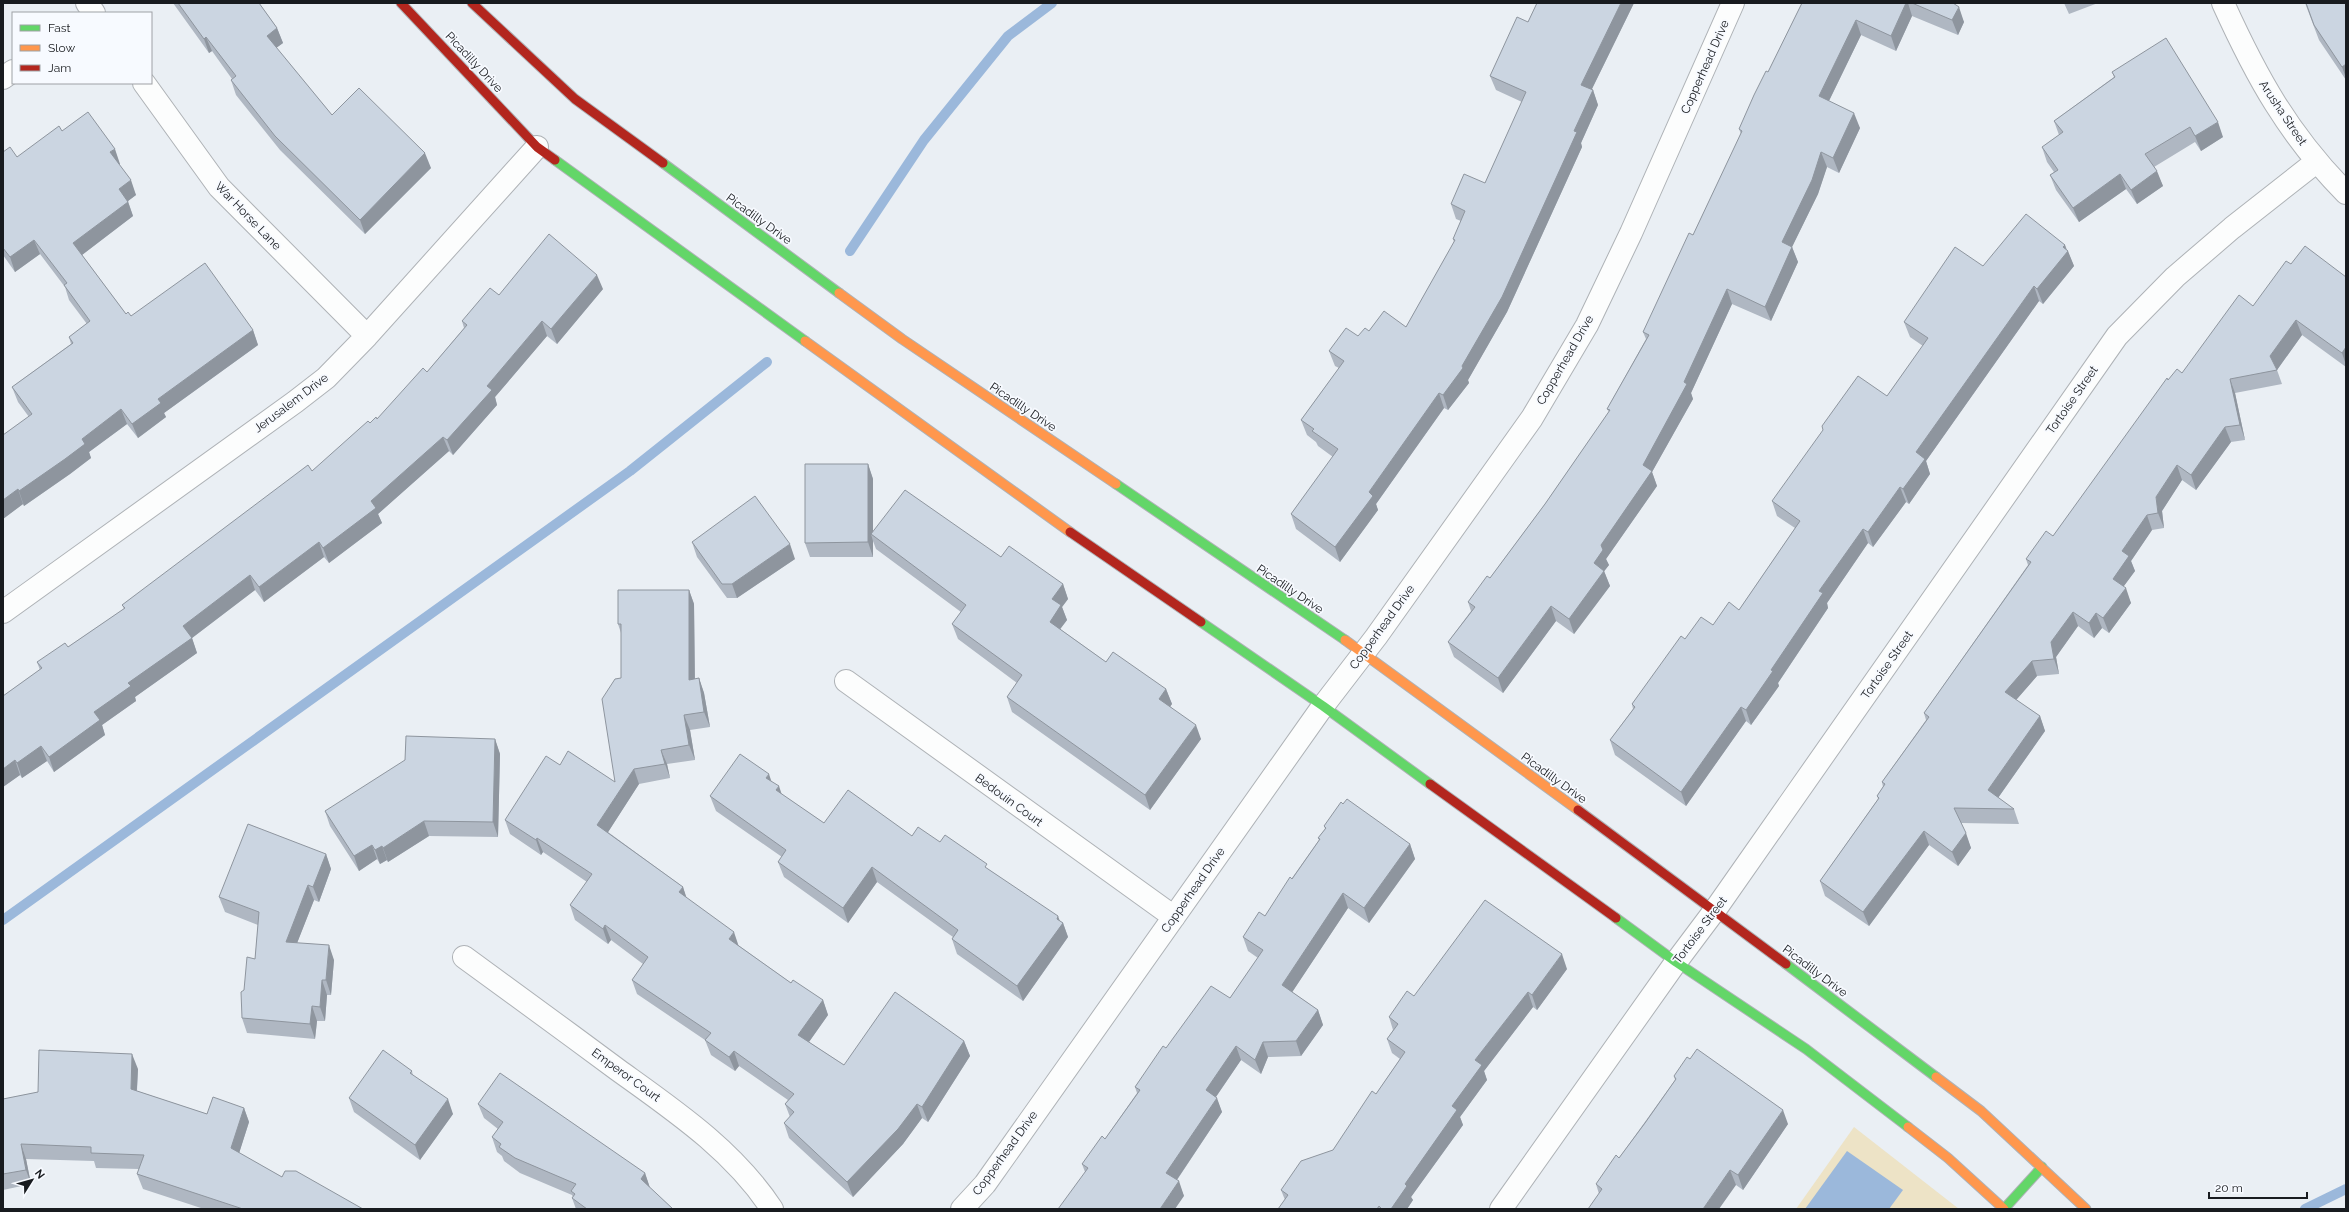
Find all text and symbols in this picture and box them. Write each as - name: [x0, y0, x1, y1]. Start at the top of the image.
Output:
- legend: [12, 12, 152, 84]
- street label: Copperhead Drive: [1678, 18, 1732, 116]
- text: Fast: [48, 21, 71, 35]
- street label: Picadilly Drive: [442, 29, 506, 95]
- text: Slow: [48, 41, 75, 55]
- text: Jam: [48, 61, 71, 75]
- street label: Arusha Street: [2256, 78, 2310, 148]
- street label: War Horse Lane: [212, 179, 284, 253]
- street label: Picadilly Drive: [724, 191, 794, 247]
- street label: Copperhead Drive: [1534, 313, 1596, 407]
- street label: Tortoise Street: [2043, 363, 2101, 437]
- street label: Jerusalem Drive: [251, 371, 331, 435]
- street label: Picadilly Drive: [987, 380, 1059, 434]
- street label: Picadilly Drive: [1254, 562, 1326, 616]
- street label: Copperhead Drive: [1347, 582, 1417, 672]
- street label: Tortoise Street: [1858, 628, 1916, 702]
- street label: Picadilly Drive: [1519, 750, 1589, 806]
- street label: Bedouin Court: [972, 771, 1046, 829]
- street label: Copperhead Drive: [1158, 845, 1228, 935]
- street label: Tortoise Street: [1670, 894, 1730, 966]
- street label: Picadilly Drive: [1780, 942, 1850, 1000]
- street label: Emperor Court: [589, 1045, 663, 1105]
- street label: Copperhead Drive: [970, 1108, 1040, 1198]
- north arrow: [12, 1160, 52, 1200]
- text: N: [32, 1167, 47, 1182]
- scale bar: [2209, 1174, 2307, 1200]
- text: 20 m: [2215, 1181, 2243, 1195]

